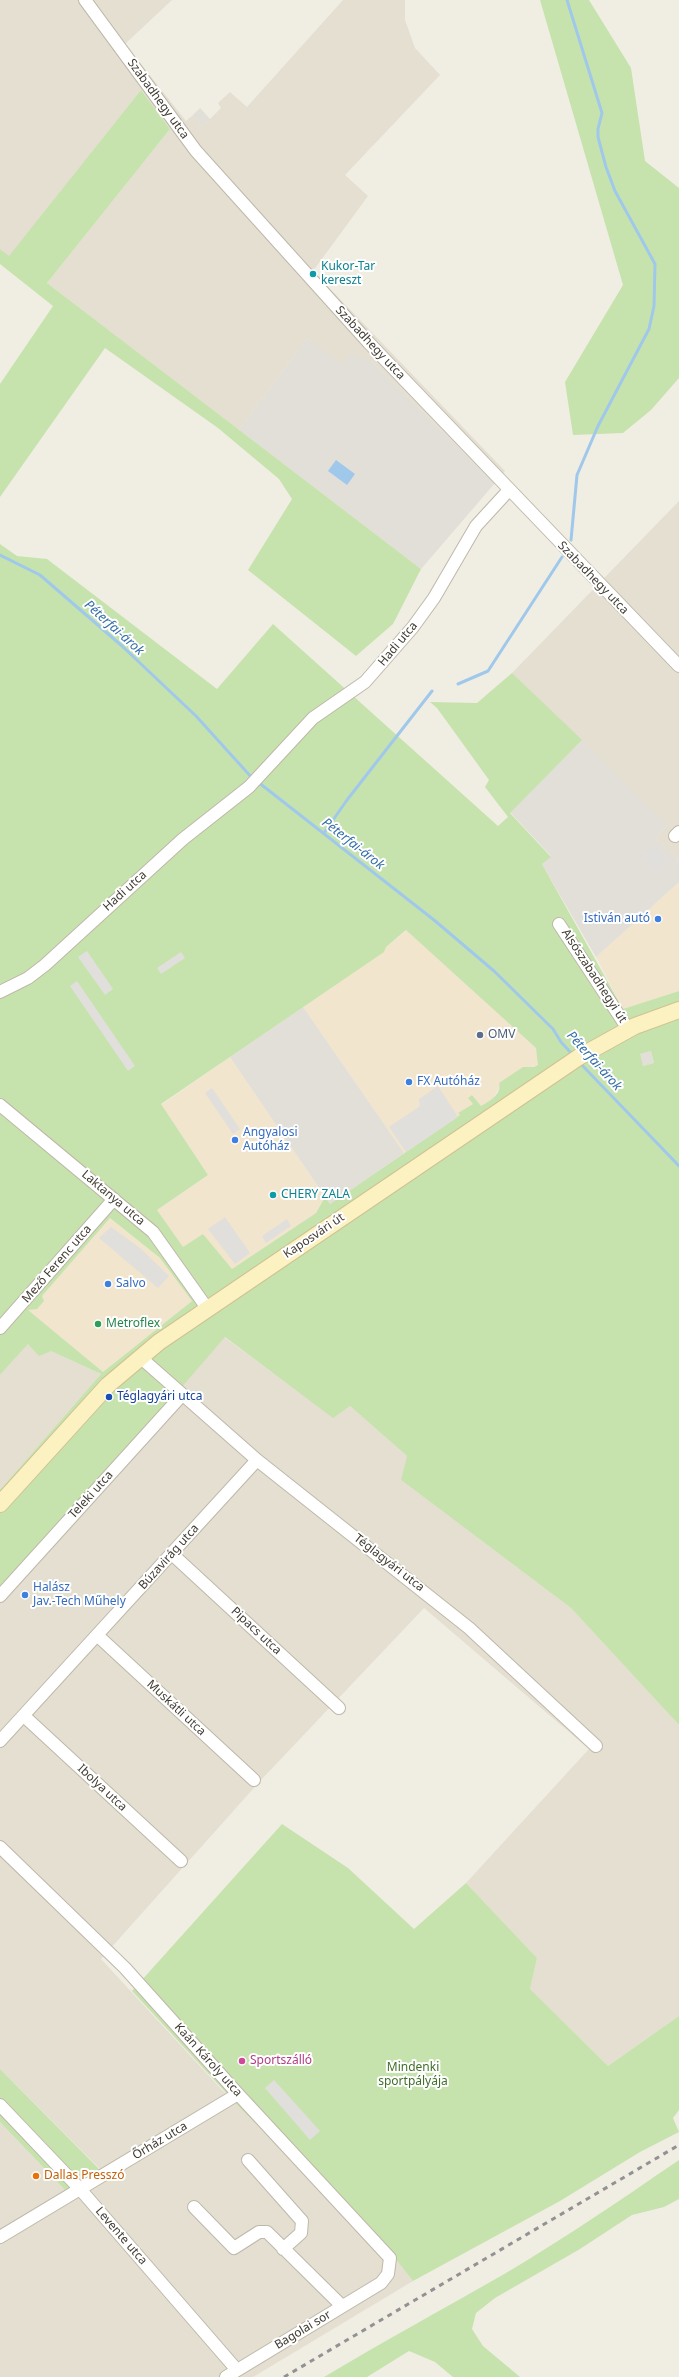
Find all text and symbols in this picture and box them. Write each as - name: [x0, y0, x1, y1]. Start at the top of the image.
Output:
- street label: Szabadhegy utca: [124, 56, 192, 142]
- place label: Kukor-Tar kereszt: [321, 260, 375, 288]
- marker: Kukor-Tar kereszt: [308, 269, 318, 279]
- street label: Szabadhegy utca: [332, 303, 408, 383]
- street label: Szabadhegy utca: [555, 539, 631, 617]
- water label: Péterfai-árok: [81, 597, 147, 659]
- street label: Hadi utca: [375, 619, 421, 669]
- water label: Péterfai-árok: [319, 815, 387, 873]
- street label: Hadi utca: [100, 868, 150, 914]
- place label: Istiván autó: [584, 912, 650, 926]
- marker: Istiván autó: [653, 914, 663, 924]
- street label: Alsószabadhegyi út: [558, 926, 630, 1026]
- place label: OMV: [488, 1028, 515, 1042]
- water label: Péterfai-árok: [563, 1028, 625, 1094]
- marker: OMV: [475, 1030, 485, 1040]
- place label: FX Autóház: [417, 1075, 480, 1089]
- marker: FX Autóház: [404, 1077, 414, 1087]
- place label: Angyalosi Autóház: [243, 1126, 298, 1154]
- marker: Angyalosi Autóház: [230, 1135, 240, 1145]
- street label: Laktanya utca: [78, 1167, 148, 1229]
- place label: CHERY ZALA: [281, 1188, 350, 1202]
- marker: CHERY ZALA: [268, 1190, 278, 1200]
- street label: Kaposvári út: [281, 1210, 347, 1262]
- street label: Mező Ferenc utca: [19, 1222, 95, 1306]
- place label: Salvo: [116, 1277, 146, 1291]
- marker: Salvo: [103, 1279, 113, 1289]
- place label: Metroflex: [106, 1317, 160, 1331]
- marker: Metroflex: [93, 1319, 103, 1329]
- place label: Téglagyári utca: [117, 1390, 202, 1404]
- marker: Téglagyári utca: [104, 1392, 114, 1402]
- street label: Teleki utca: [66, 1468, 116, 1522]
- street label: Búzavirág utca: [136, 1521, 202, 1593]
- street label: Téglagyári utca: [351, 1531, 427, 1595]
- place label: Halász Jav.-Tech Műhely: [33, 1581, 126, 1609]
- marker: Halász Jav.-Tech Műhely: [20, 1590, 30, 1600]
- street label: Pipacs utca: [228, 1604, 284, 1658]
- street label: Muskátli utca: [144, 1677, 208, 1739]
- street label: Ibolya utca: [74, 1762, 130, 1814]
- street label: Kaán Károly utca: [171, 2020, 245, 2100]
- place label: Sportszálló: [250, 2054, 312, 2068]
- marker: Sportszálló: [237, 2056, 247, 2066]
- park label: Mindenki sportpályája: [378, 2061, 448, 2089]
- street label: Őrház utca: [130, 2119, 190, 2163]
- place label: Dallas Presszó: [44, 2169, 124, 2183]
- marker: Dallas Presszó: [31, 2171, 41, 2181]
- street label: Levente utca: [92, 2204, 150, 2268]
- street label: Bagolai sor: [272, 2308, 334, 2352]

